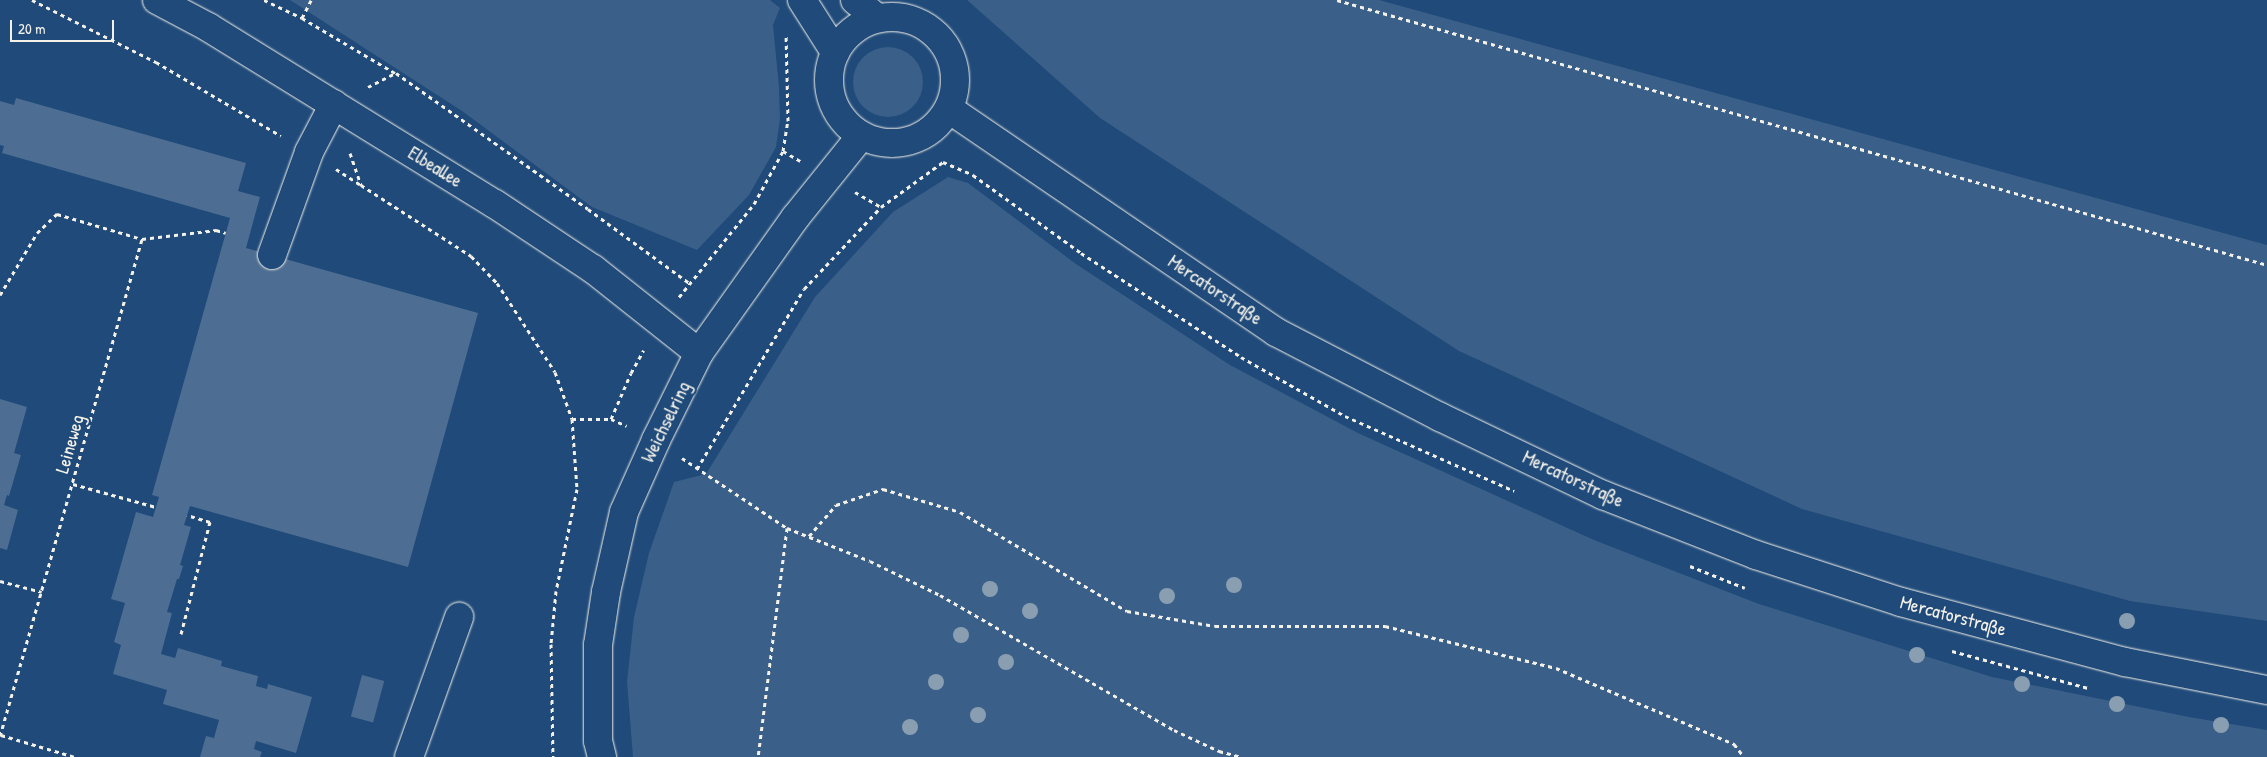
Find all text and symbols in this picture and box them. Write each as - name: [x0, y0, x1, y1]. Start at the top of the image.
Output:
- scale bar: [12, 10, 116, 42]
- text: 20 m: [18, 18, 45, 39]
- street label: Elbeallee: [404, 142, 466, 192]
- street label: Mercatorstraße: [1164, 250, 1266, 330]
- street label: Weichselring: [637, 378, 695, 466]
- street label: Leineweg: [51, 412, 89, 476]
- street label: Mercatorstraße: [1519, 446, 1627, 512]
- street label: Mercatorstraße: [1898, 591, 2008, 641]

